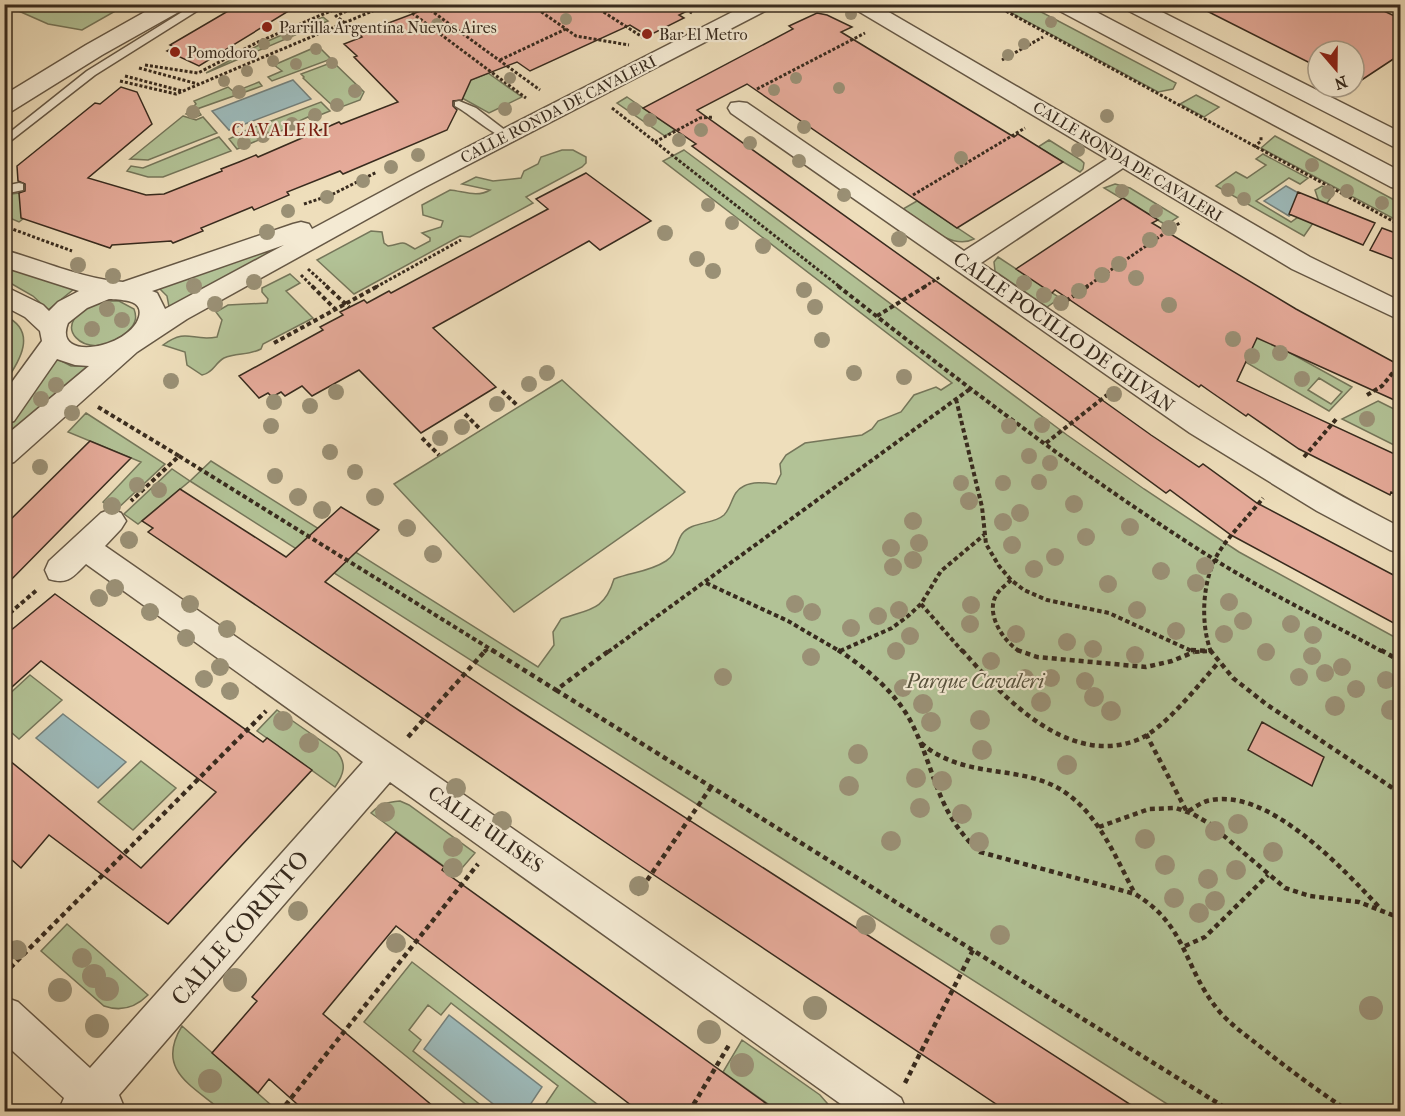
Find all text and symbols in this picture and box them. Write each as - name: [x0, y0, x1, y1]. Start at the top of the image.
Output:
- place label: Parrilla Argentina Nuevos Aires: [279, 18, 497, 37]
- marker: Parrilla Argentina Nuevos Aires: [260, 20, 274, 34]
- place label: Bar El Metro: [659, 25, 748, 44]
- marker: Bar El Metro: [640, 27, 654, 41]
- north arrow: [1306, 39, 1366, 99]
- place label: Pomodoro: [187, 43, 257, 62]
- marker: Pomodoro: [168, 45, 182, 59]
- street label: CALLE RONDA DE CAVALERI: [457, 52, 659, 167]
- text: N: [1331, 72, 1350, 94]
- street label: CALLE RONDA DE CAVALERI: [1030, 97, 1226, 226]
- district label: CAVALERI: [232, 120, 330, 141]
- street label: CALLE POCILLO DE GILVAN: [949, 247, 1179, 418]
- park label: Parque Cavaleri: [905, 670, 1045, 693]
- street label: CALLE ULISES: [424, 781, 548, 878]
- street label: CALLE CORINTO: [165, 845, 315, 1011]

